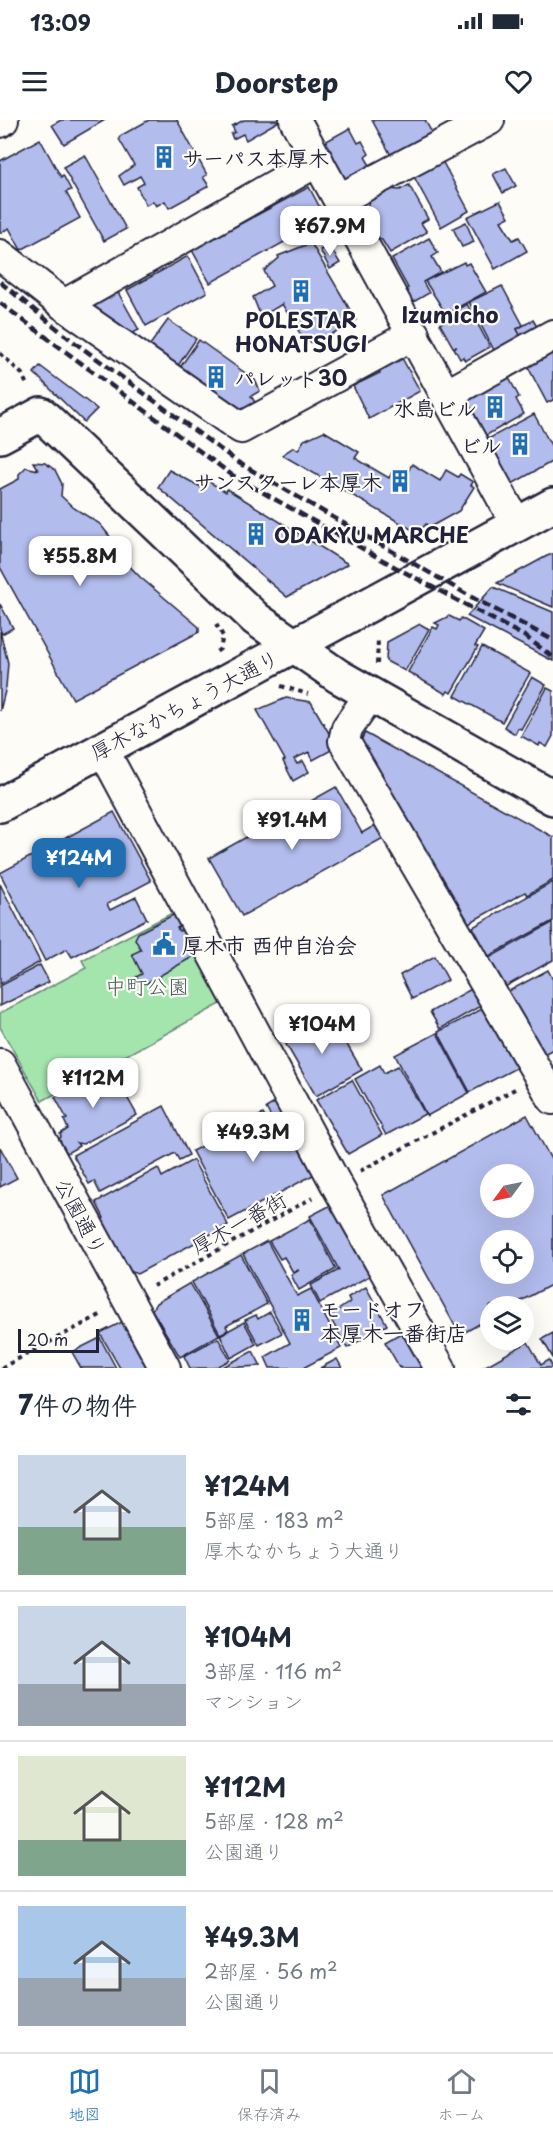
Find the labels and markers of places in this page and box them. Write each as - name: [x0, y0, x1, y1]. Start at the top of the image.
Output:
- place label: サーパス本厚木: [182, 141, 329, 173]
- building icon: サーパス本厚木: [151, 144, 177, 170]
- pin: ¥67.9M: [281, 206, 379, 257]
- building icon: POLESTAR HONATSUGI: [288, 278, 314, 304]
- place label: POLESTAR HONATSUGI: [235, 303, 367, 359]
- place label: パレット30: [234, 361, 347, 393]
- building icon: パレット30: [203, 364, 229, 390]
- place label: 水島ビル: [393, 391, 477, 423]
- building icon: 水島ビル: [482, 394, 508, 420]
- place label: ビル: [460, 428, 502, 460]
- building icon: ビル: [507, 431, 533, 457]
- place label: サンスターレ本厚木: [193, 465, 382, 497]
- building icon: サンスターレ本厚木: [387, 468, 413, 494]
- place label: ODAKYU MARCHE: [274, 518, 469, 550]
- building icon: ODAKYU MARCHE: [243, 521, 269, 547]
- pin: ¥55.8M: [31, 536, 129, 587]
- pin: ¥91.4M: [243, 800, 341, 851]
- pin: ¥124M: [37, 838, 121, 889]
- place label: 厚木市 西仲自治会: [182, 928, 357, 960]
- public building icon: 厚木市 西仲自治会: [151, 931, 177, 957]
- pin: ¥104M: [280, 1004, 364, 1055]
- pin: ¥112M: [51, 1058, 135, 1109]
- pin: ¥49.3M: [204, 1112, 302, 1163]
- place label: モードオフ 本厚木一番街店: [320, 1292, 467, 1348]
- building icon: モードオフ 本厚木一番街店: [289, 1307, 315, 1333]

